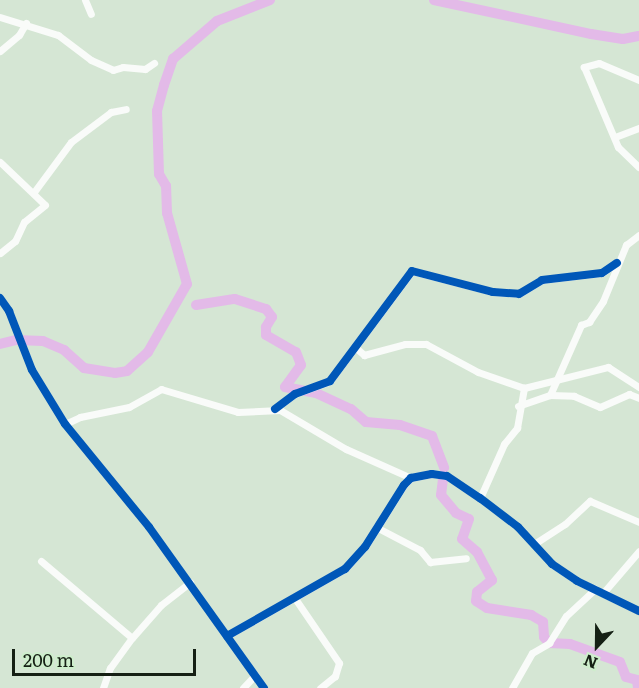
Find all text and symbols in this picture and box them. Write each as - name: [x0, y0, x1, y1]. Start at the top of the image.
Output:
- north arrow: [567, 616, 627, 676]
- scale bar: [15, 637, 200, 675]
- text: 200 m: [23, 646, 74, 673]
- text: N: [580, 649, 601, 676]

